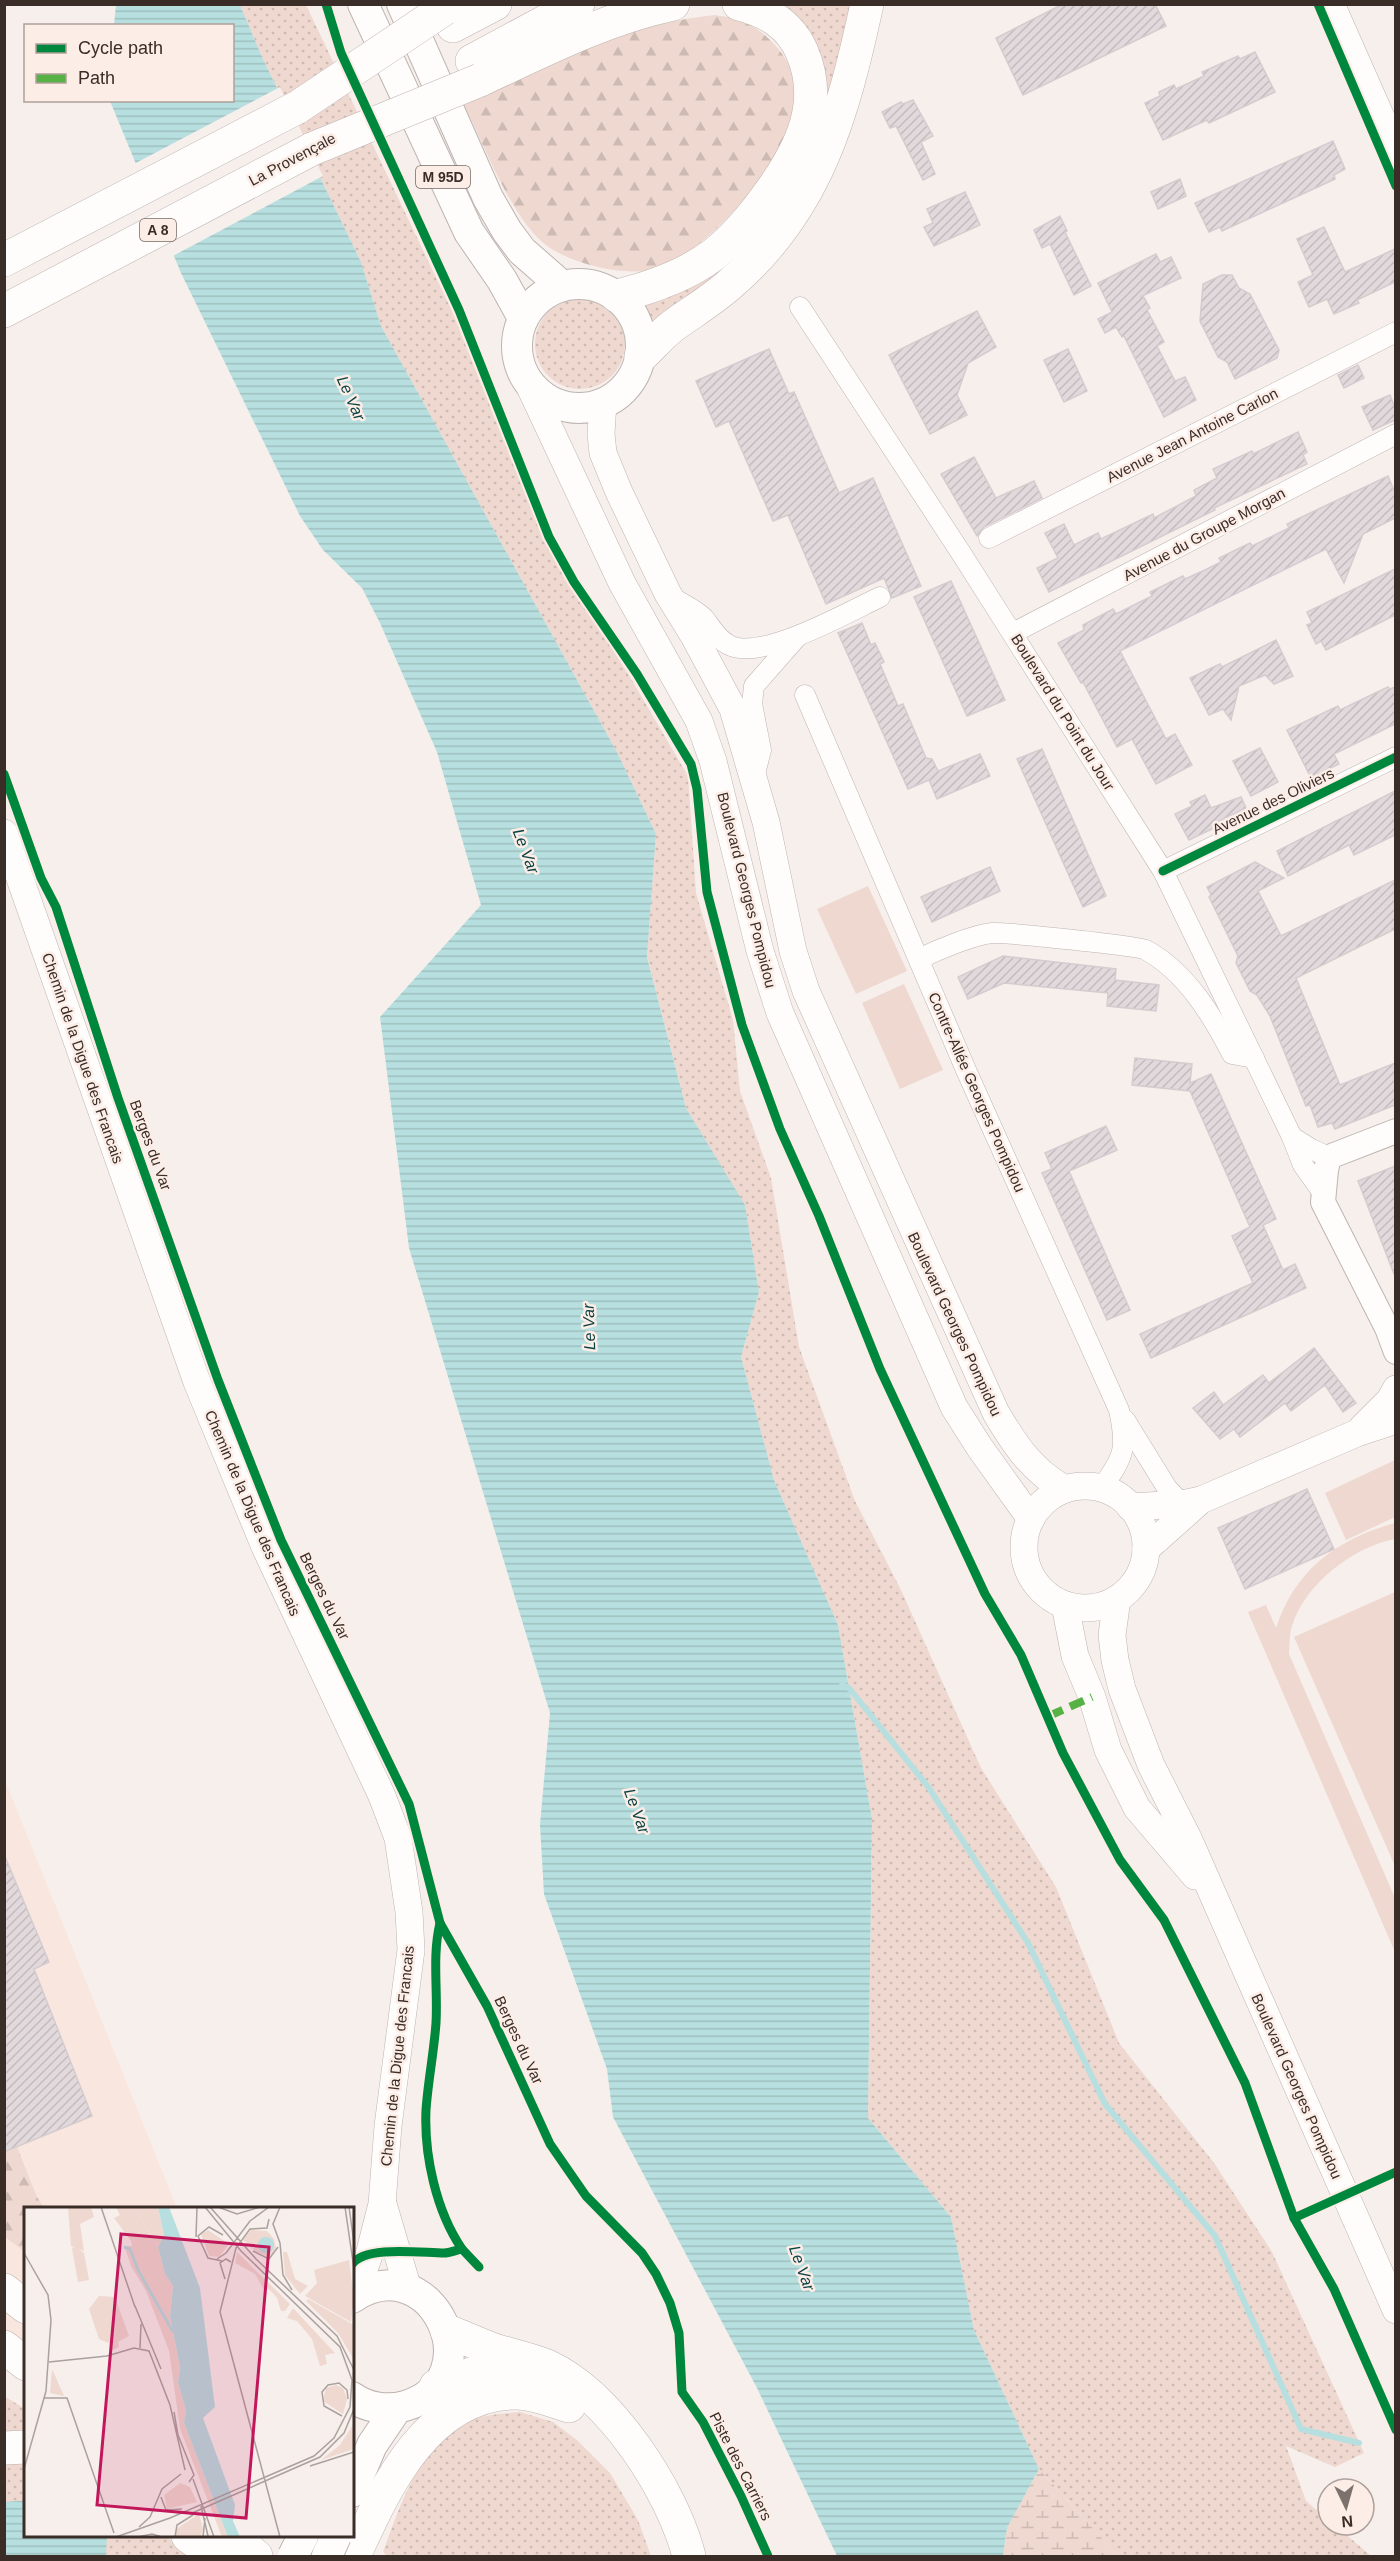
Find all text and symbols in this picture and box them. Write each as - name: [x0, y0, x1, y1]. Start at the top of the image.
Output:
- legend: [24, 24, 234, 102]
- text: Cycle path: [78, 38, 163, 58]
- text: Path: [78, 68, 115, 88]
- street label: La Provençale: [246, 129, 338, 189]
- road number: M 95D: [416, 166, 470, 188]
- road number: A 8: [140, 219, 176, 241]
- water label: Le Var: [334, 373, 369, 423]
- street label: Avenue Jean Antoine Carlon: [1104, 384, 1280, 486]
- street label: Avenue du Groupe Morgan: [1120, 484, 1288, 584]
- street label: Boulevard du Point du Jour: [1008, 631, 1118, 793]
- street label: Avenue des Oliviers: [1209, 764, 1337, 838]
- street label: Boulevard Georges Pompidou: [714, 790, 780, 990]
- water label: Le Var: [510, 826, 543, 876]
- street label: Chemin de la Digue des Francais: [39, 950, 127, 1166]
- street label: Contre-Allée Georges Pompidou: [925, 990, 1029, 1194]
- street label: Berges du Var: [127, 1098, 175, 1192]
- street label: Boulevard Georges Pompidou: [905, 1229, 1005, 1419]
- water label: Le Var: [580, 1303, 598, 1351]
- street label: Chemin de la Digue des Francais: [202, 1408, 304, 1618]
- street label: Berges du Var: [297, 1550, 353, 1642]
- water label: Le Var: [621, 1786, 653, 1836]
- street label: Chemin de la Digue des Francais: [377, 1945, 417, 2167]
- street label: Boulevard Georges Pompidou: [1248, 1991, 1346, 2181]
- street label: Berges du Var: [491, 1993, 547, 2087]
- inset map: [24, 2207, 354, 2537]
- water label: Le Var: [786, 2243, 818, 2293]
- street label: Piste des Carriers: [706, 2409, 776, 2523]
- north arrow: [1316, 2477, 1376, 2537]
- text: N: [1341, 2512, 1354, 2530]

